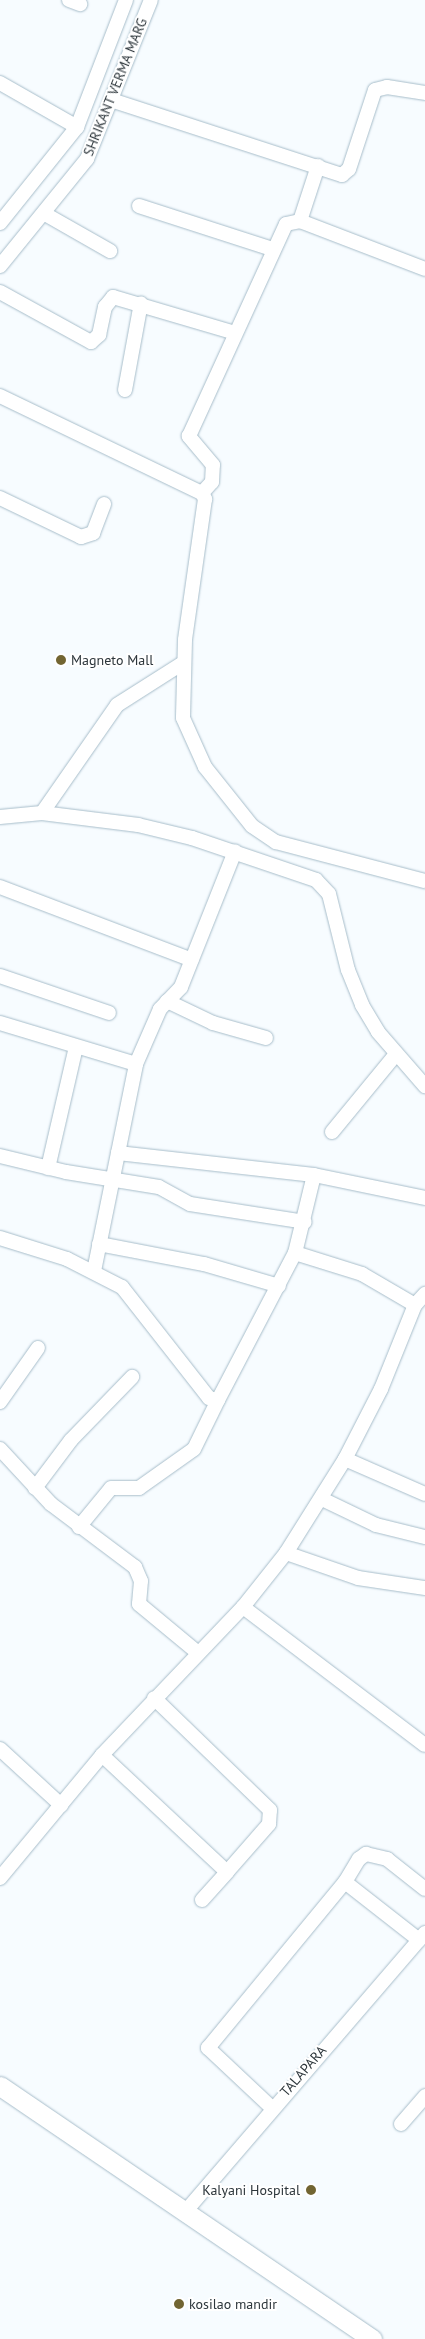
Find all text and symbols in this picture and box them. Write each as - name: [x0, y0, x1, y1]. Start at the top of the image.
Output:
- street label: SHRIKANT VERMA MARG: [79, 15, 151, 159]
- place label: Magneto Mall: [71, 652, 153, 668]
- marker: Magneto Mall: [55, 654, 67, 666]
- street label: TALAPARA: [276, 2042, 330, 2100]
- place label: Kalyani Hospital: [202, 2182, 300, 2198]
- marker: Kalyani Hospital: [304, 2183, 318, 2197]
- place label: kosilao mandir: [189, 2296, 277, 2312]
- marker: kosilao mandir: [173, 2298, 185, 2310]

